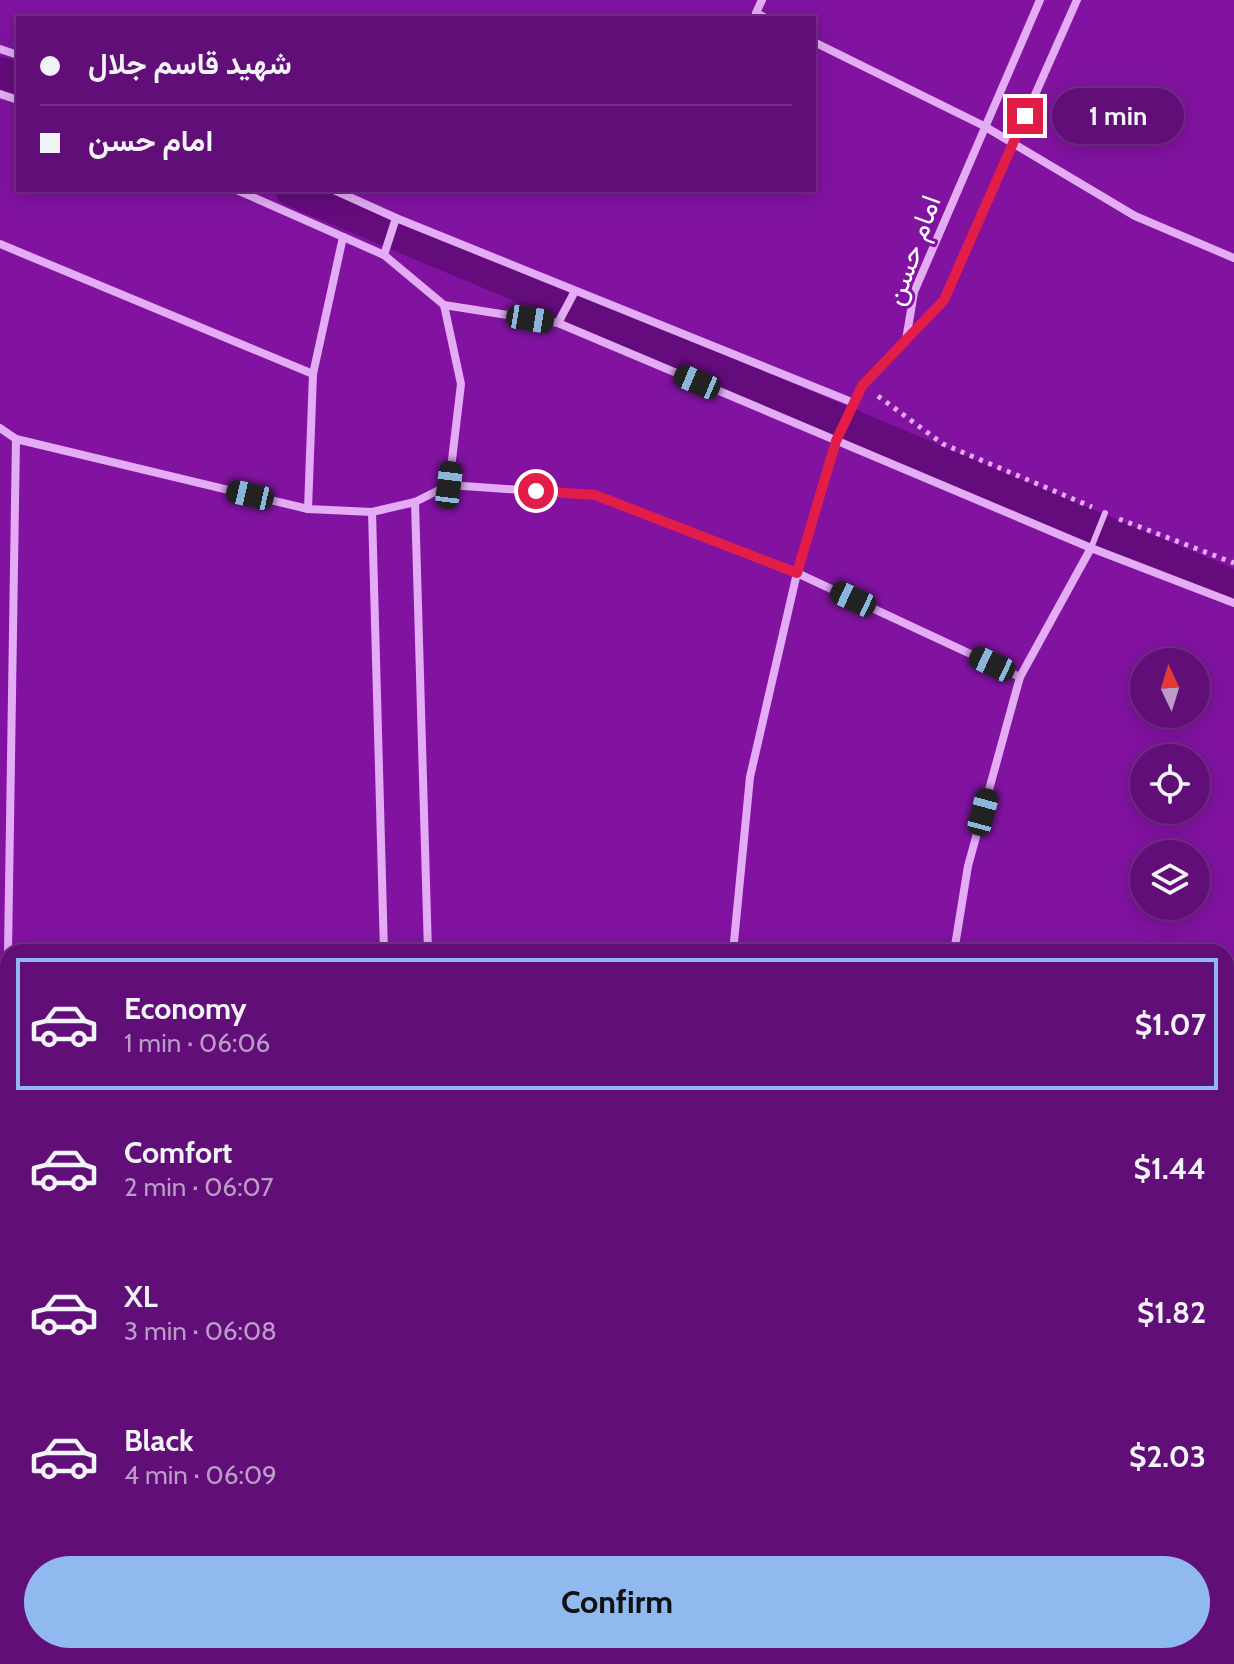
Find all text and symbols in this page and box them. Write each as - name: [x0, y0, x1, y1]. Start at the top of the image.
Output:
- text: شهید قاسم جلال: [88, 45, 292, 82]
- callout: 1 min: [1053, 88, 1185, 144]
- route end: [1007, 98, 1043, 134]
- text: 1 min: [1089, 100, 1147, 132]
- text: امام حسن: [88, 122, 213, 159]
- street label: امام حسن: [876, 190, 949, 310]
- car: [504, 303, 556, 335]
- car: [670, 362, 724, 402]
- car: [434, 460, 464, 510]
- route start: [518, 473, 554, 509]
- car: [224, 478, 276, 512]
- car: [826, 578, 880, 620]
- car: [965, 643, 1019, 685]
- north arrow: [1130, 648, 1210, 728]
- map controls: [1130, 648, 1210, 920]
- button: locate: [1130, 744, 1210, 824]
- car: [965, 786, 1001, 838]
- button: layers: [1130, 840, 1210, 920]
- icon: car: [28, 988, 100, 1060]
- text: Economy: [124, 990, 247, 1027]
- text: $1.07: [1135, 1006, 1206, 1043]
- text: 1 min · 06:06: [124, 1027, 270, 1059]
- icon: car: [28, 1132, 100, 1204]
- text: Comfort: [124, 1134, 232, 1171]
- text: $1.44: [1134, 1150, 1206, 1187]
- text: 2 min · 06:07: [124, 1171, 273, 1203]
- icon: car: [28, 1276, 100, 1348]
- text: XL: [124, 1278, 158, 1315]
- text: $1.82: [1137, 1294, 1206, 1331]
- text: 3 min · 06:08: [124, 1315, 277, 1347]
- icon: car: [28, 1420, 100, 1492]
- text: Black: [124, 1422, 194, 1459]
- text: $2.03: [1129, 1438, 1206, 1475]
- text: 4 min · 06:09: [124, 1459, 277, 1491]
- button: Confirm: [24, 1556, 1210, 1648]

